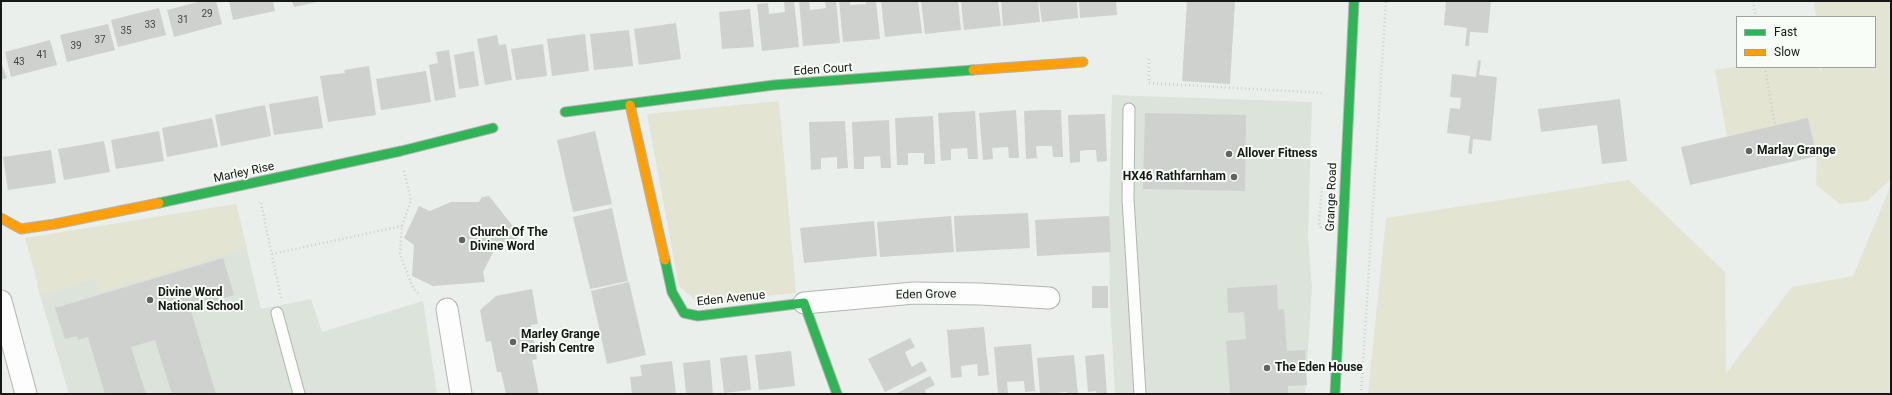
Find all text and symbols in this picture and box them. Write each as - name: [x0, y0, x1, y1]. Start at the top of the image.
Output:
- house number: 29: [201, 8, 213, 20]
- house number: 31: [177, 14, 189, 26]
- legend: [1736, 16, 1876, 68]
- house number: 33: [144, 19, 156, 31]
- house number: 35: [120, 25, 132, 37]
- text: Fast: [1774, 25, 1797, 39]
- house number: 37: [94, 34, 106, 46]
- house number: 39: [70, 40, 82, 52]
- text: Slow: [1774, 45, 1800, 59]
- house number: 41: [36, 49, 48, 61]
- house number: 43: [13, 56, 25, 68]
- street label: Eden Court: [793, 61, 853, 79]
- place label: Marlay Grange: [1757, 144, 1836, 158]
- marker: Marlay Grange: [1744, 146, 1754, 156]
- place label: Allover Fitness: [1237, 147, 1317, 161]
- marker: Allover Fitness: [1224, 149, 1234, 159]
- street label: Marley Rise: [212, 160, 276, 186]
- street label: Grange Road: [1324, 162, 1340, 232]
- place label: HX46 Rathfarnham: [1123, 170, 1226, 184]
- marker: HX46 Rathfarnham: [1229, 172, 1239, 182]
- place label: Church Of The Divine Word: [470, 226, 548, 254]
- marker: Church Of The Divine Word: [457, 235, 467, 245]
- place label: Divine Word National School: [158, 286, 243, 314]
- street label: Eden Grove: [896, 287, 956, 303]
- street label: Eden Avenue: [696, 288, 766, 310]
- marker: Divine Word National School: [145, 295, 155, 305]
- place label: Marley Grange Parish Centre: [521, 328, 600, 356]
- marker: Marley Grange Parish Centre: [508, 337, 518, 347]
- place label: The Eden House: [1275, 361, 1363, 375]
- marker: The Eden House: [1262, 363, 1272, 373]

